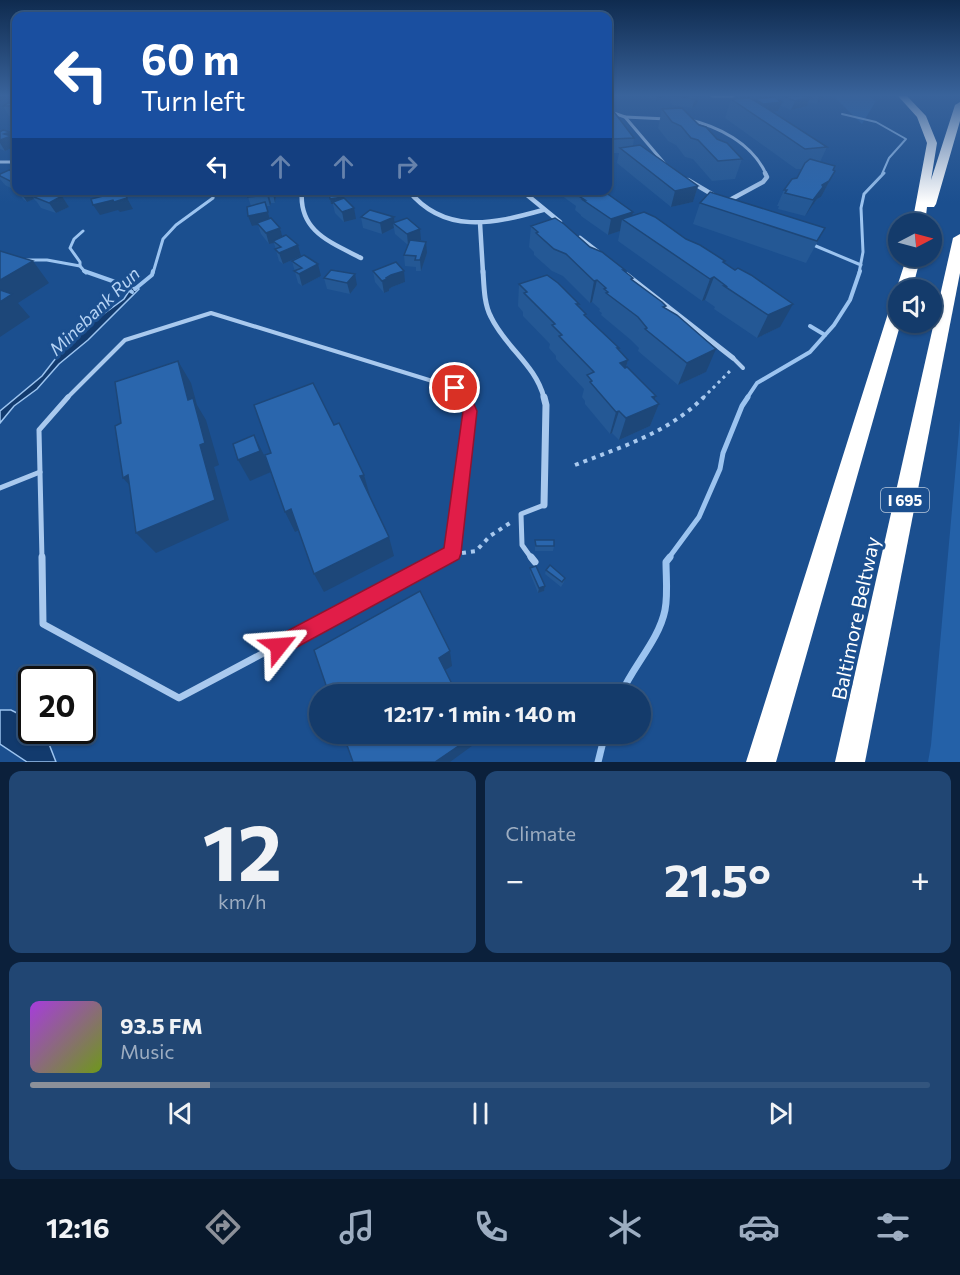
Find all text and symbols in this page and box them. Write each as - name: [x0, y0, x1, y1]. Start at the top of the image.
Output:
- text: 60 m: [141, 32, 240, 84]
- icon: left: [42, 36, 120, 114]
- text: Turn left: [141, 84, 245, 117]
- icon: left: [201, 150, 234, 183]
- icon: ahead: [264, 150, 297, 183]
- icon: ahead: [327, 150, 360, 183]
- icon: right: [390, 150, 423, 183]
- north arrow: [888, 213, 942, 267]
- map controls: [888, 213, 942, 333]
- water label: Minebank Run: [44, 262, 144, 360]
- button: sound: [888, 279, 942, 333]
- pin: [429, 362, 480, 413]
- icon: arrive: [438, 371, 471, 404]
- road number: I 695: [881, 488, 929, 512]
- street label: Baltimore Beltway: [826, 534, 884, 702]
- position arrow: [247, 614, 311, 678]
- speed limit sign: 20: [18, 666, 96, 744]
- text: 12:17 · 1 min · 140 m: [384, 700, 576, 727]
- text: 12: [202, 802, 282, 897]
- text: Climate: [506, 821, 576, 845]
- text: 21.5°: [664, 851, 771, 906]
- text: −: [506, 858, 524, 899]
- text: +: [911, 858, 930, 899]
- text: km/h: [218, 889, 267, 913]
- text: 93.5 FM: [120, 1012, 203, 1039]
- text: Music: [120, 1039, 174, 1063]
- icon: previous: [164, 1097, 197, 1130]
- icon: pause: [464, 1097, 497, 1130]
- icon: next: [764, 1097, 797, 1130]
- icon: directions: [202, 1206, 244, 1248]
- icon: music: [336, 1206, 378, 1248]
- icon: phone: [470, 1206, 512, 1248]
- icon: climate: [604, 1206, 646, 1248]
- icon: car: [738, 1206, 780, 1248]
- icon: filters: [872, 1206, 914, 1248]
- text: 12:16: [46, 1211, 110, 1244]

